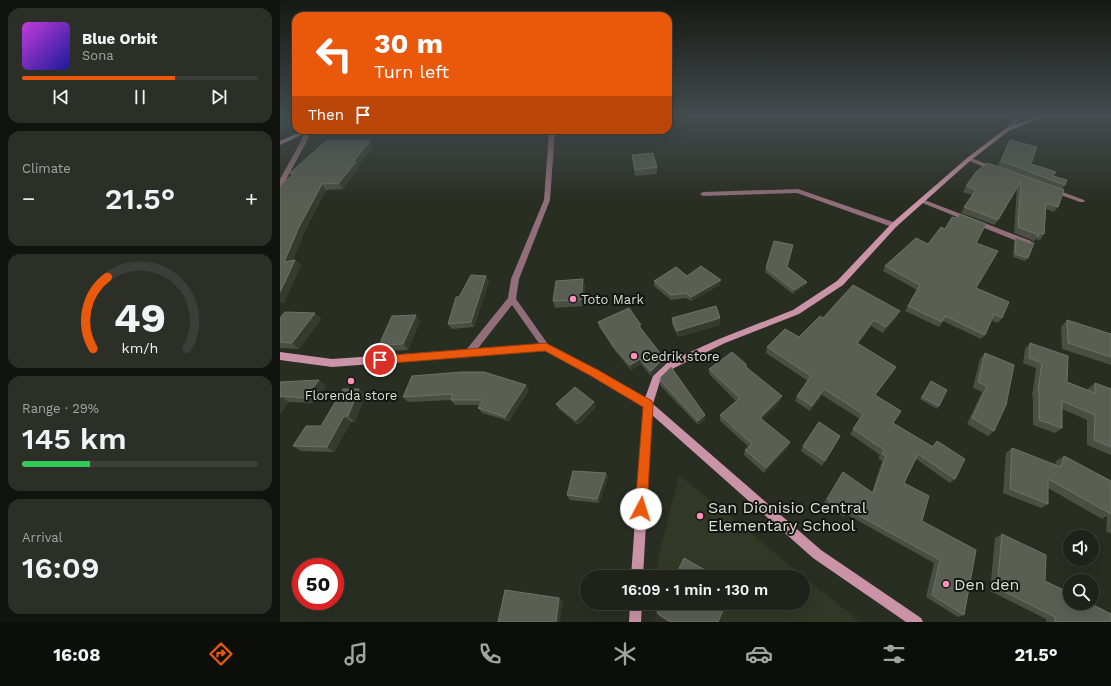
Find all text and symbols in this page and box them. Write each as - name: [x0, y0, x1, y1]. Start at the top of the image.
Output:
- text: 30 m: [374, 27, 443, 60]
- icon: left: [308, 28, 360, 80]
- text: Blue Orbit: [82, 30, 157, 48]
- text: Sona: [82, 48, 114, 63]
- text: Turn left: [374, 61, 449, 82]
- icon: previous: [50, 86, 72, 108]
- icon: pause: [129, 86, 151, 108]
- icon: next: [208, 86, 230, 108]
- icon: arrive: [352, 104, 374, 126]
- text: Then: [308, 106, 344, 124]
- text: Climate: [22, 161, 71, 176]
- text: 21.5°: [105, 181, 175, 216]
- text: −: [22, 186, 35, 211]
- text: +: [245, 186, 258, 211]
- place label: Toto Mark: [581, 292, 644, 307]
- text: 49: [114, 293, 166, 342]
- marker: Toto Mark: [568, 294, 578, 304]
- text: km/h: [122, 340, 158, 356]
- pin: [363, 343, 397, 377]
- icon: arrive: [369, 349, 391, 371]
- place label: Cedrik store: [642, 349, 720, 364]
- marker: Cedrik store: [629, 351, 639, 361]
- marker: Florenda store: [346, 376, 356, 386]
- place label: Florenda store: [305, 388, 397, 403]
- text: Range · 29%: [22, 401, 99, 416]
- text: 145 km: [22, 421, 127, 456]
- position arrow: [620, 488, 662, 530]
- place label: San Dionisio Central Elementary School: [708, 498, 867, 535]
- marker: San Dionisio Central Elementary School: [695, 511, 705, 521]
- text: Arrival: [22, 530, 63, 545]
- map controls: [1063, 530, 1099, 610]
- button: sound: [1063, 530, 1099, 566]
- text: 16:09: [22, 550, 99, 585]
- speed limit sign: 50: [292, 558, 344, 610]
- button: search: [1063, 574, 1099, 610]
- place label: Den den: [954, 575, 1019, 594]
- marker: Den den: [941, 579, 951, 589]
- text: 16:09 · 1 min · 130 m: [622, 581, 768, 599]
- icon: directions: [207, 640, 235, 668]
- icon: music: [342, 640, 370, 668]
- icon: phone: [476, 640, 504, 668]
- icon: climate: [611, 640, 639, 668]
- icon: car: [745, 640, 773, 668]
- icon: filters: [880, 640, 908, 668]
- text: 16:08: [53, 644, 100, 665]
- text: 21.5°: [1015, 644, 1058, 665]

